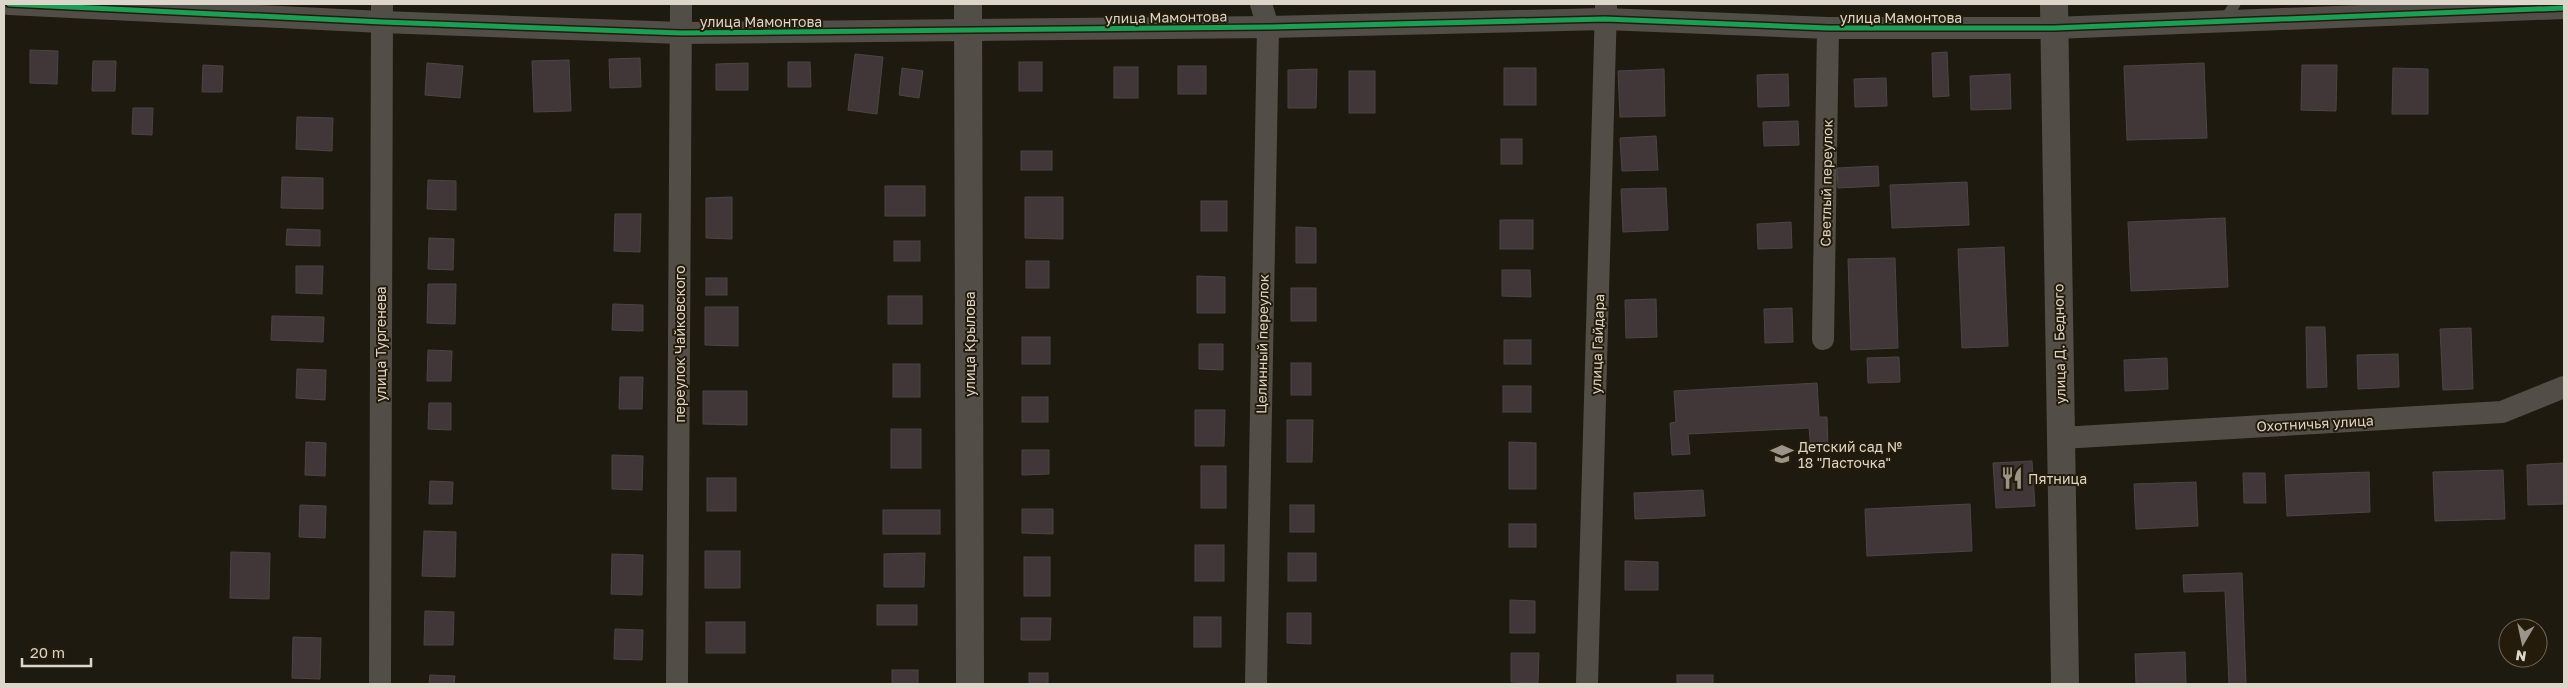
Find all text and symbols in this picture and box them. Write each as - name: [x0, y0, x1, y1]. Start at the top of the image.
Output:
- street label: улица Мамонтова: [1105, 7, 1227, 27]
- street label: улица Мамонтова: [1840, 9, 1962, 26]
- street label: улица Мамонтова: [700, 13, 822, 30]
- street label: Светлый переулок: [1816, 119, 1836, 247]
- street label: переулок Чайковского: [671, 265, 688, 423]
- street label: Целинный переулок: [1252, 274, 1272, 414]
- street label: улица Д. Бедного: [2049, 284, 2069, 404]
- street label: улица Тургенева: [372, 286, 389, 402]
- street label: улица Крылова: [961, 291, 978, 397]
- street label: улица Гайдара: [1587, 294, 1607, 394]
- street label: Охотничья улица: [2256, 411, 2374, 435]
- place label: Детский сад № 18 "Ласточка": [1798, 438, 1903, 471]
- school or university icon: Детский сад № 18 "Ласточка": [1769, 441, 1795, 467]
- restaurant icon: Пятница: [1999, 465, 2025, 491]
- place label: Пятница: [2028, 470, 2087, 487]
- north arrow: [2498, 618, 2548, 668]
- scale bar: [22, 636, 91, 668]
- text: 20 m: [30, 643, 65, 661]
- text: N: [2514, 647, 2527, 666]

